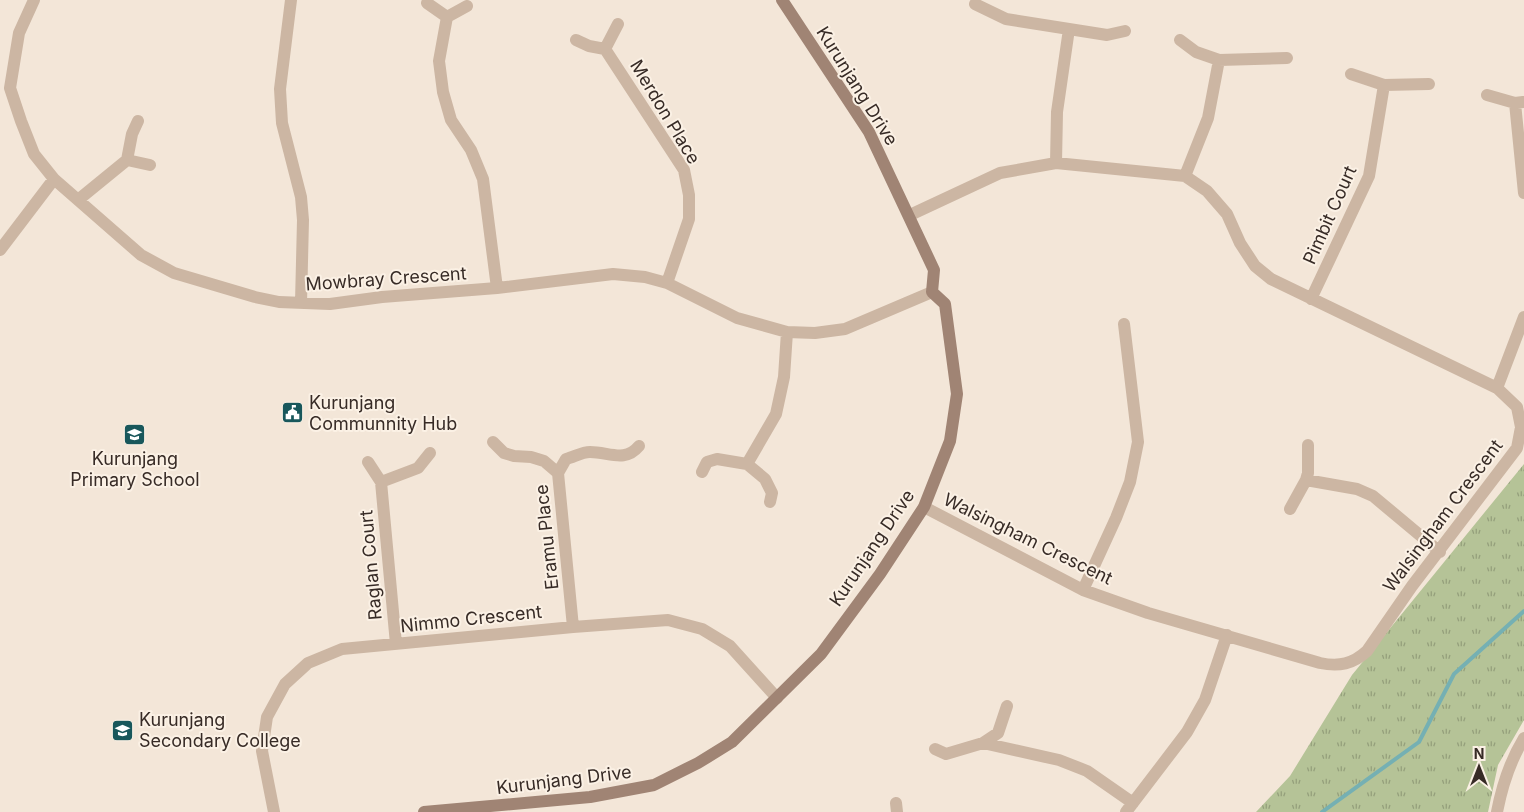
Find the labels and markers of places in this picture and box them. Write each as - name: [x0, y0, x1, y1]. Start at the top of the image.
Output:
- place label: Kurunjang Communnity Hub: [309, 392, 457, 434]
- public building icon: Kurunjang Communnity Hub: [281, 401, 305, 425]
- school or university icon: Kurunjang Primary School: [123, 422, 147, 446]
- place label: Kurunjang Primary School: [70, 448, 200, 490]
- place label: Kurunjang Secondary College: [139, 709, 301, 751]
- school or university icon: Kurunjang Secondary College: [111, 718, 135, 742]

